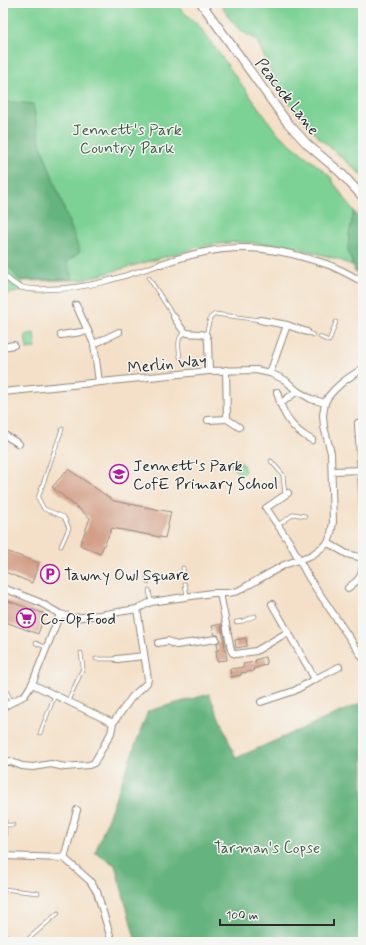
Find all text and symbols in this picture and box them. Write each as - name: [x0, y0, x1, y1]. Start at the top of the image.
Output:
- street label: Peacock Lane: [250, 54, 324, 140]
- park label: Jennett's Park Country Park: [72, 120, 182, 159]
- street label: Merlin Way: [127, 350, 208, 379]
- place label: Jennett's Park CofE Primary School: [133, 456, 278, 495]
- school or university icon: Jennett's Park CofE Primary School: [108, 463, 130, 485]
- parking icon: Tawny Owl Square: [39, 563, 61, 585]
- place label: Tawny Owl Square: [64, 565, 190, 586]
- supermarket icon: Co-Op Food: [15, 607, 37, 629]
- place label: Co-Op Food: [40, 609, 116, 630]
- park label: Tarman's Copse: [214, 838, 320, 859]
- scale bar: [220, 901, 334, 927]
- text: 100 m: [226, 908, 258, 924]

